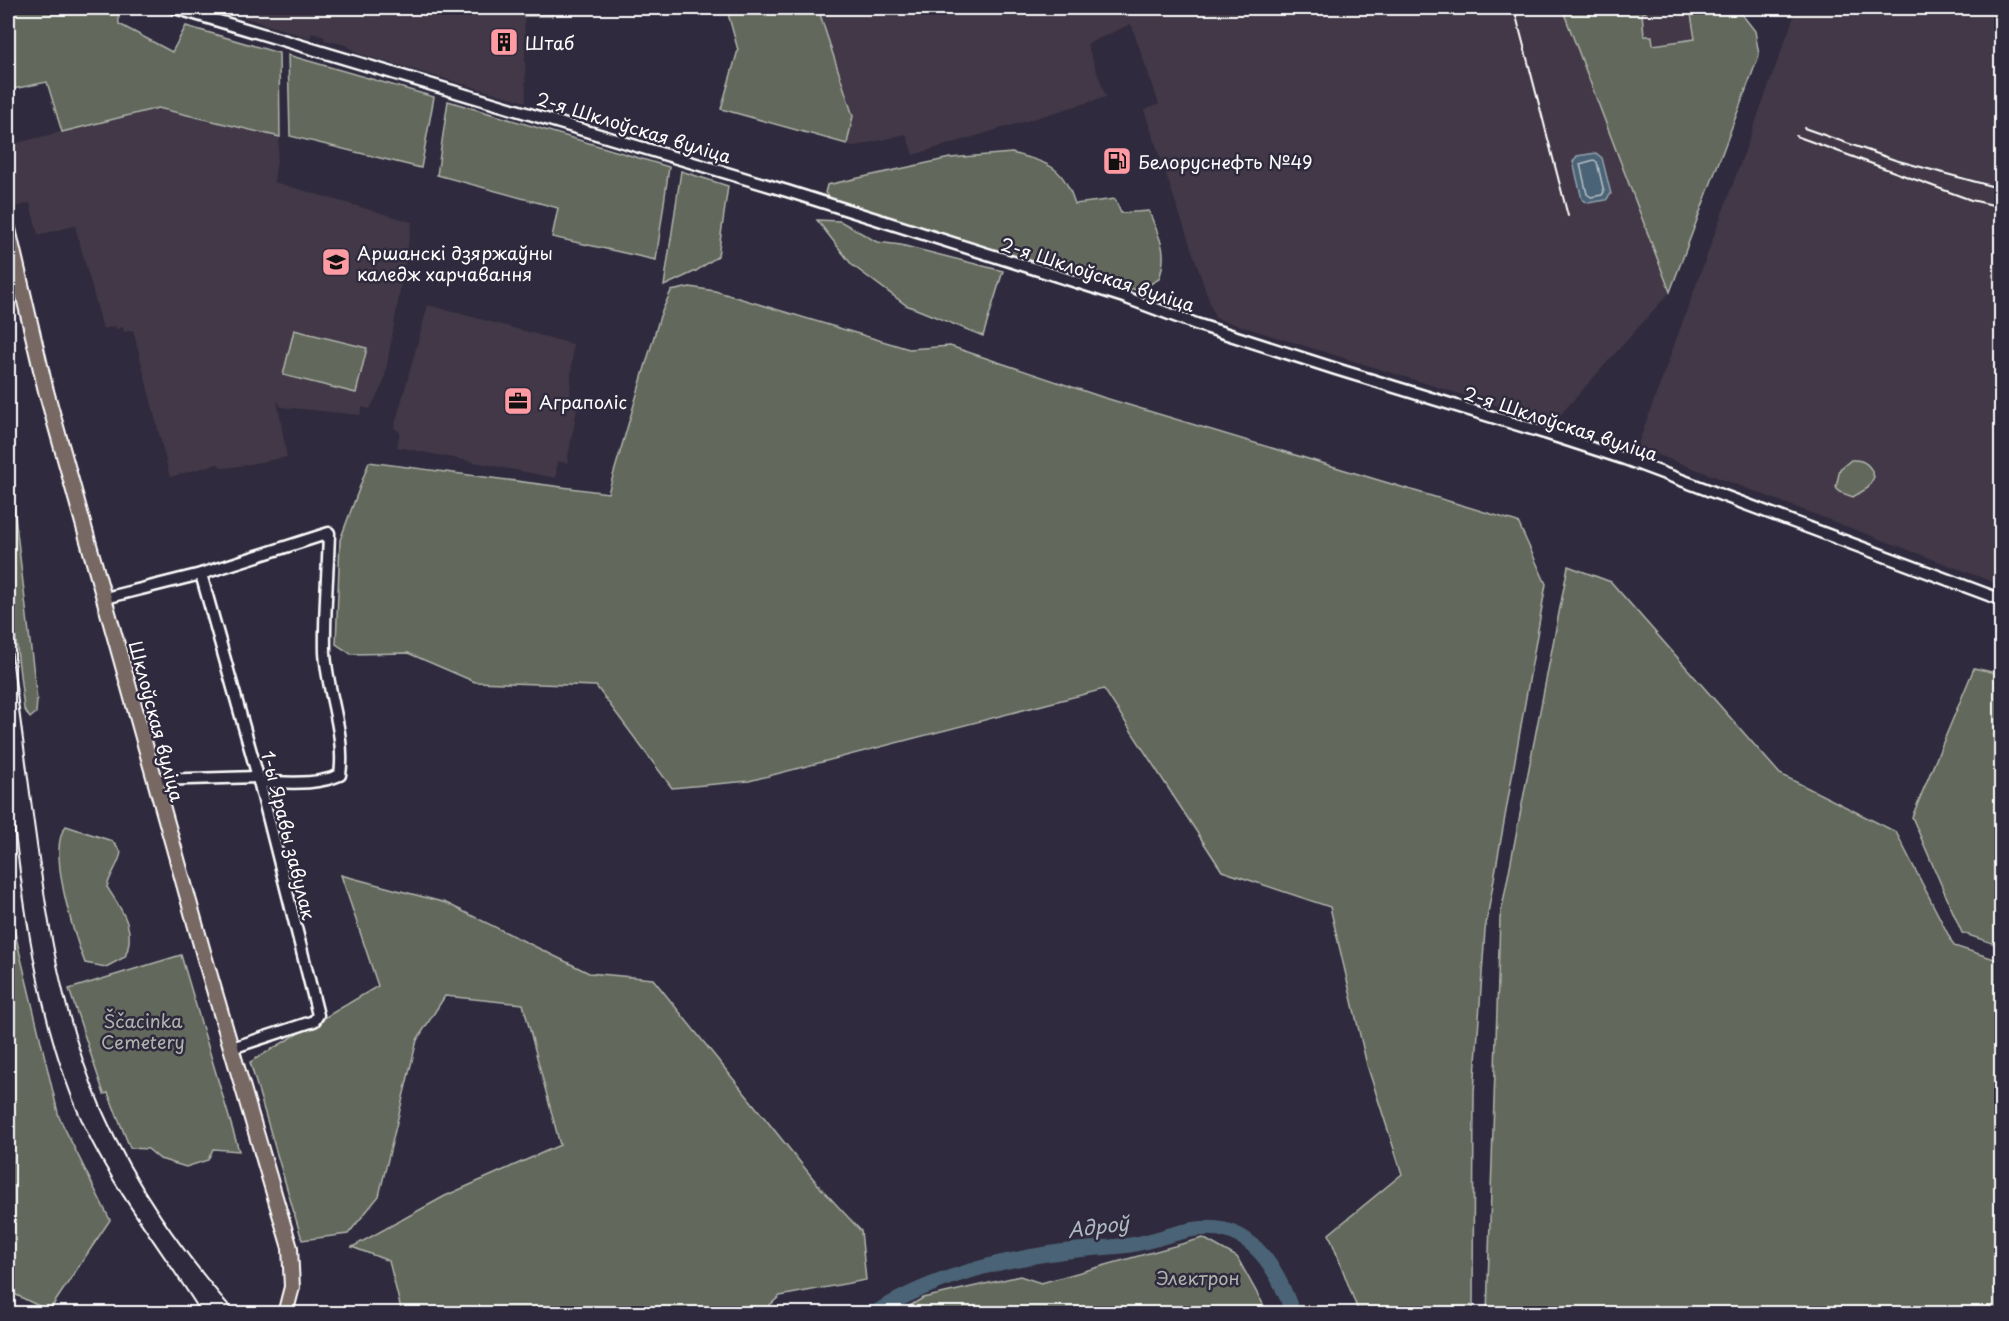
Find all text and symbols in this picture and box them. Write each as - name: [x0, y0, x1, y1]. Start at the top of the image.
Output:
- building icon: Штаб: [488, 26, 520, 58]
- place label: Штаб: [525, 29, 575, 56]
- street label: 2-я Шклоўская вуліца: [533, 84, 735, 170]
- fuel station icon: Белоруснефть №49: [1101, 145, 1133, 177]
- place label: Белоруснефть №49: [1138, 148, 1313, 175]
- street label: 2-я Шклоўская вуліца: [998, 230, 1198, 318]
- place label: Аршанскі дзяржаўны каледж харчавання: [357, 239, 553, 287]
- school or university icon: Аршанскі дзяржаўны каледж харчавання: [320, 246, 352, 278]
- street label: 2-я Шклоўская вуліца: [1461, 379, 1661, 467]
- office icon: Аграполіс: [502, 385, 534, 417]
- place label: Аграполіс: [539, 388, 627, 415]
- street label: Шклоўская вуліца: [123, 638, 191, 804]
- street label: 1-ы Яравы завулак: [255, 748, 323, 923]
- park label: Ščacinka Cemetery: [101, 1007, 185, 1055]
- water label: Адроў: [1066, 1207, 1133, 1245]
- park label: Электрон: [1156, 1264, 1240, 1291]

